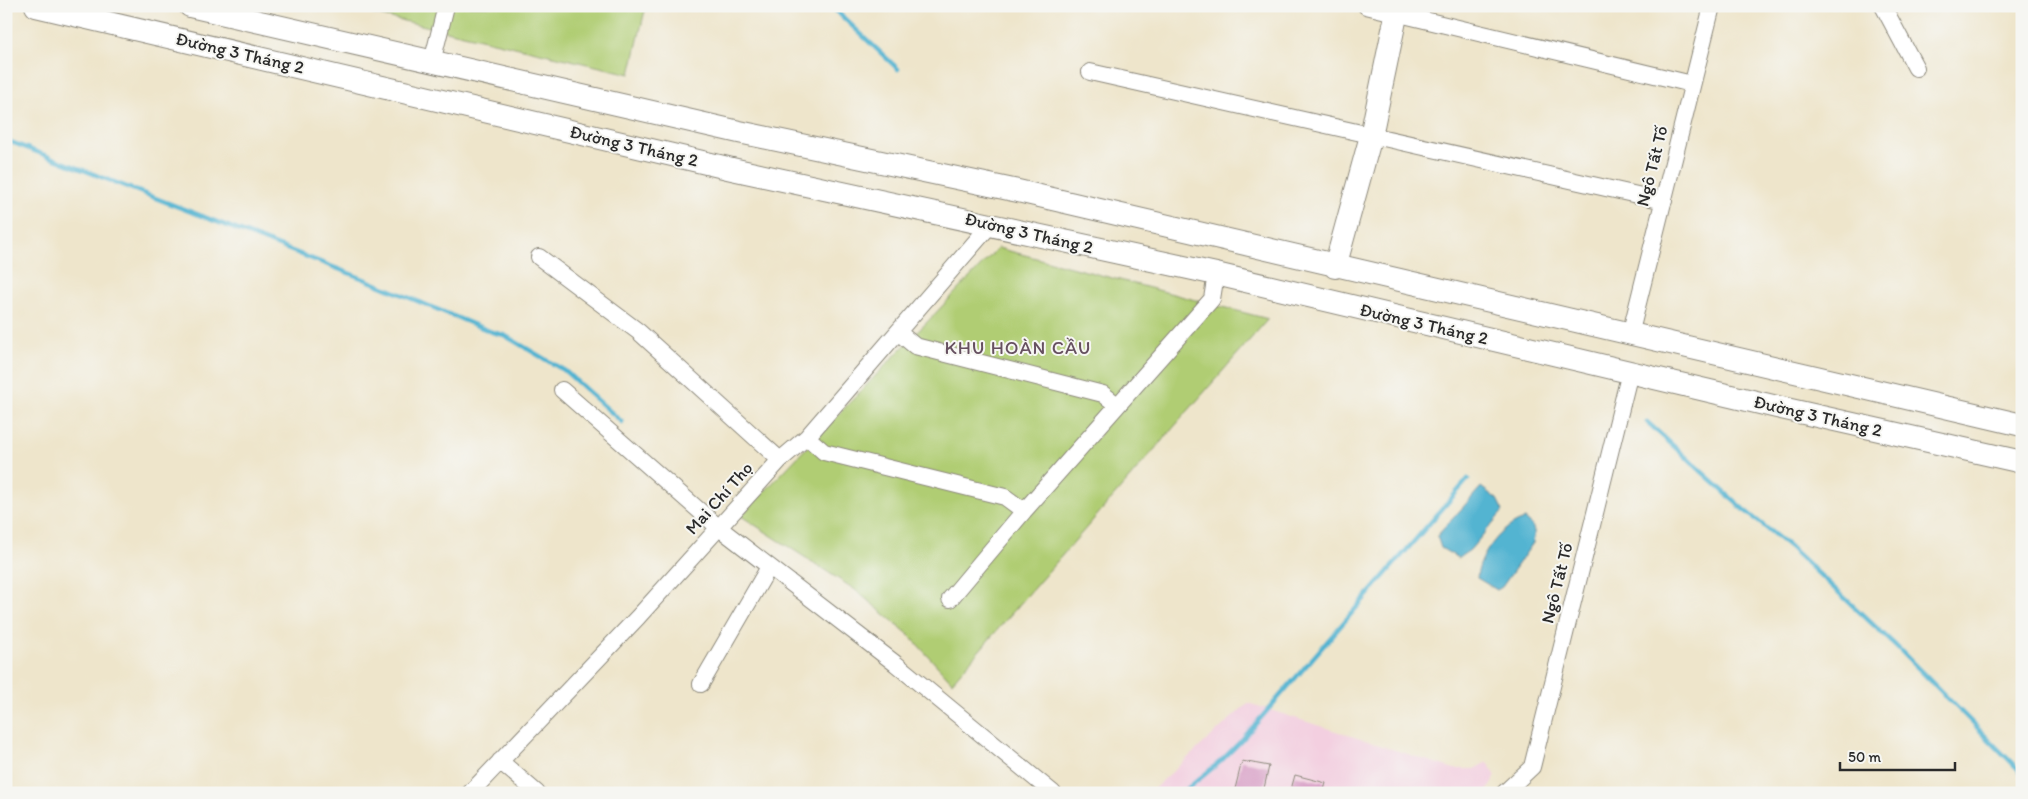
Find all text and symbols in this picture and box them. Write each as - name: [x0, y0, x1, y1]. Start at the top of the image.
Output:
- street label: Đường 3 Tháng 2: [174, 28, 307, 79]
- street label: Đường 3 Tháng 2: [568, 121, 701, 172]
- street label: Ngô Tất Tố: [1631, 123, 1673, 209]
- street label: Đường 3 Tháng 2: [963, 208, 1096, 259]
- street label: Đường 3 Tháng 2: [1358, 299, 1491, 350]
- district label: KHU HOÀN CẦU: [945, 336, 1091, 359]
- street label: Đường 3 Tháng 2: [1752, 391, 1885, 442]
- street label: Mai Chí Thọ: [681, 457, 757, 539]
- street label: Ngô Tất Tố: [1536, 540, 1578, 626]
- scale bar: [1840, 739, 1956, 771]
- text: 50 m: [1848, 748, 1881, 766]

